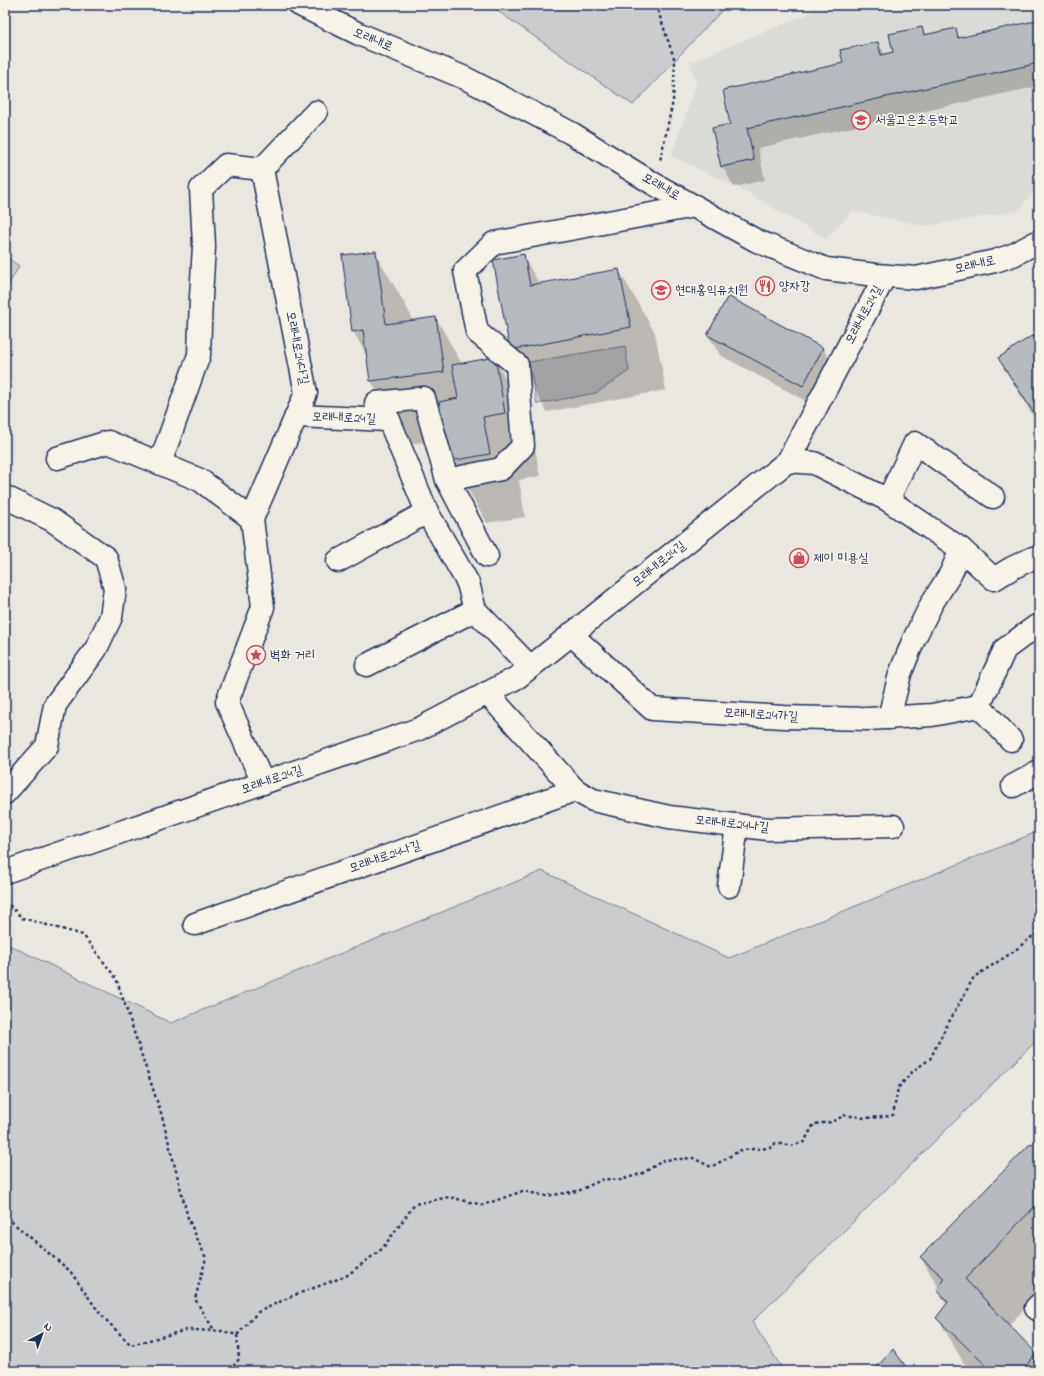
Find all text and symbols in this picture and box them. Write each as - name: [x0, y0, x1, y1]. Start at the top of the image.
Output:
- street label: 모래내로: [350, 23, 396, 57]
- school or university icon: 서울고은초등학교: [850, 109, 872, 131]
- place label: 서울고은초등학교: [875, 111, 959, 130]
- street label: 모래내로: [638, 168, 684, 206]
- street label: 모래내로: [952, 251, 998, 279]
- restaurant icon: 양자강: [754, 275, 776, 297]
- place label: 양자강: [779, 277, 810, 296]
- school or university icon: 현대홍익유치원: [650, 279, 672, 301]
- place label: 현대홍익유치원: [675, 281, 748, 300]
- street label: 모래내로24길: [841, 282, 887, 348]
- street label: 모래내로24다길: [281, 310, 313, 386]
- street label: 모래내로24길: [312, 407, 376, 429]
- street label: 모래내로24길: [628, 536, 690, 592]
- shop icon: 제이 미용실: [788, 547, 810, 569]
- place label: 제이 미용실: [813, 549, 869, 568]
- place icon: 벽화 거리: [245, 644, 267, 666]
- place label: 벽화 거리: [270, 646, 315, 665]
- street label: 모래내로24가길: [723, 704, 799, 726]
- street label: 모래내로24길: [239, 761, 305, 799]
- street label: 모래내로24나길: [694, 811, 770, 837]
- street label: 모래내로24나길: [347, 836, 423, 878]
- north arrow: [22, 1314, 62, 1354]
- text: N: [40, 1319, 56, 1336]

